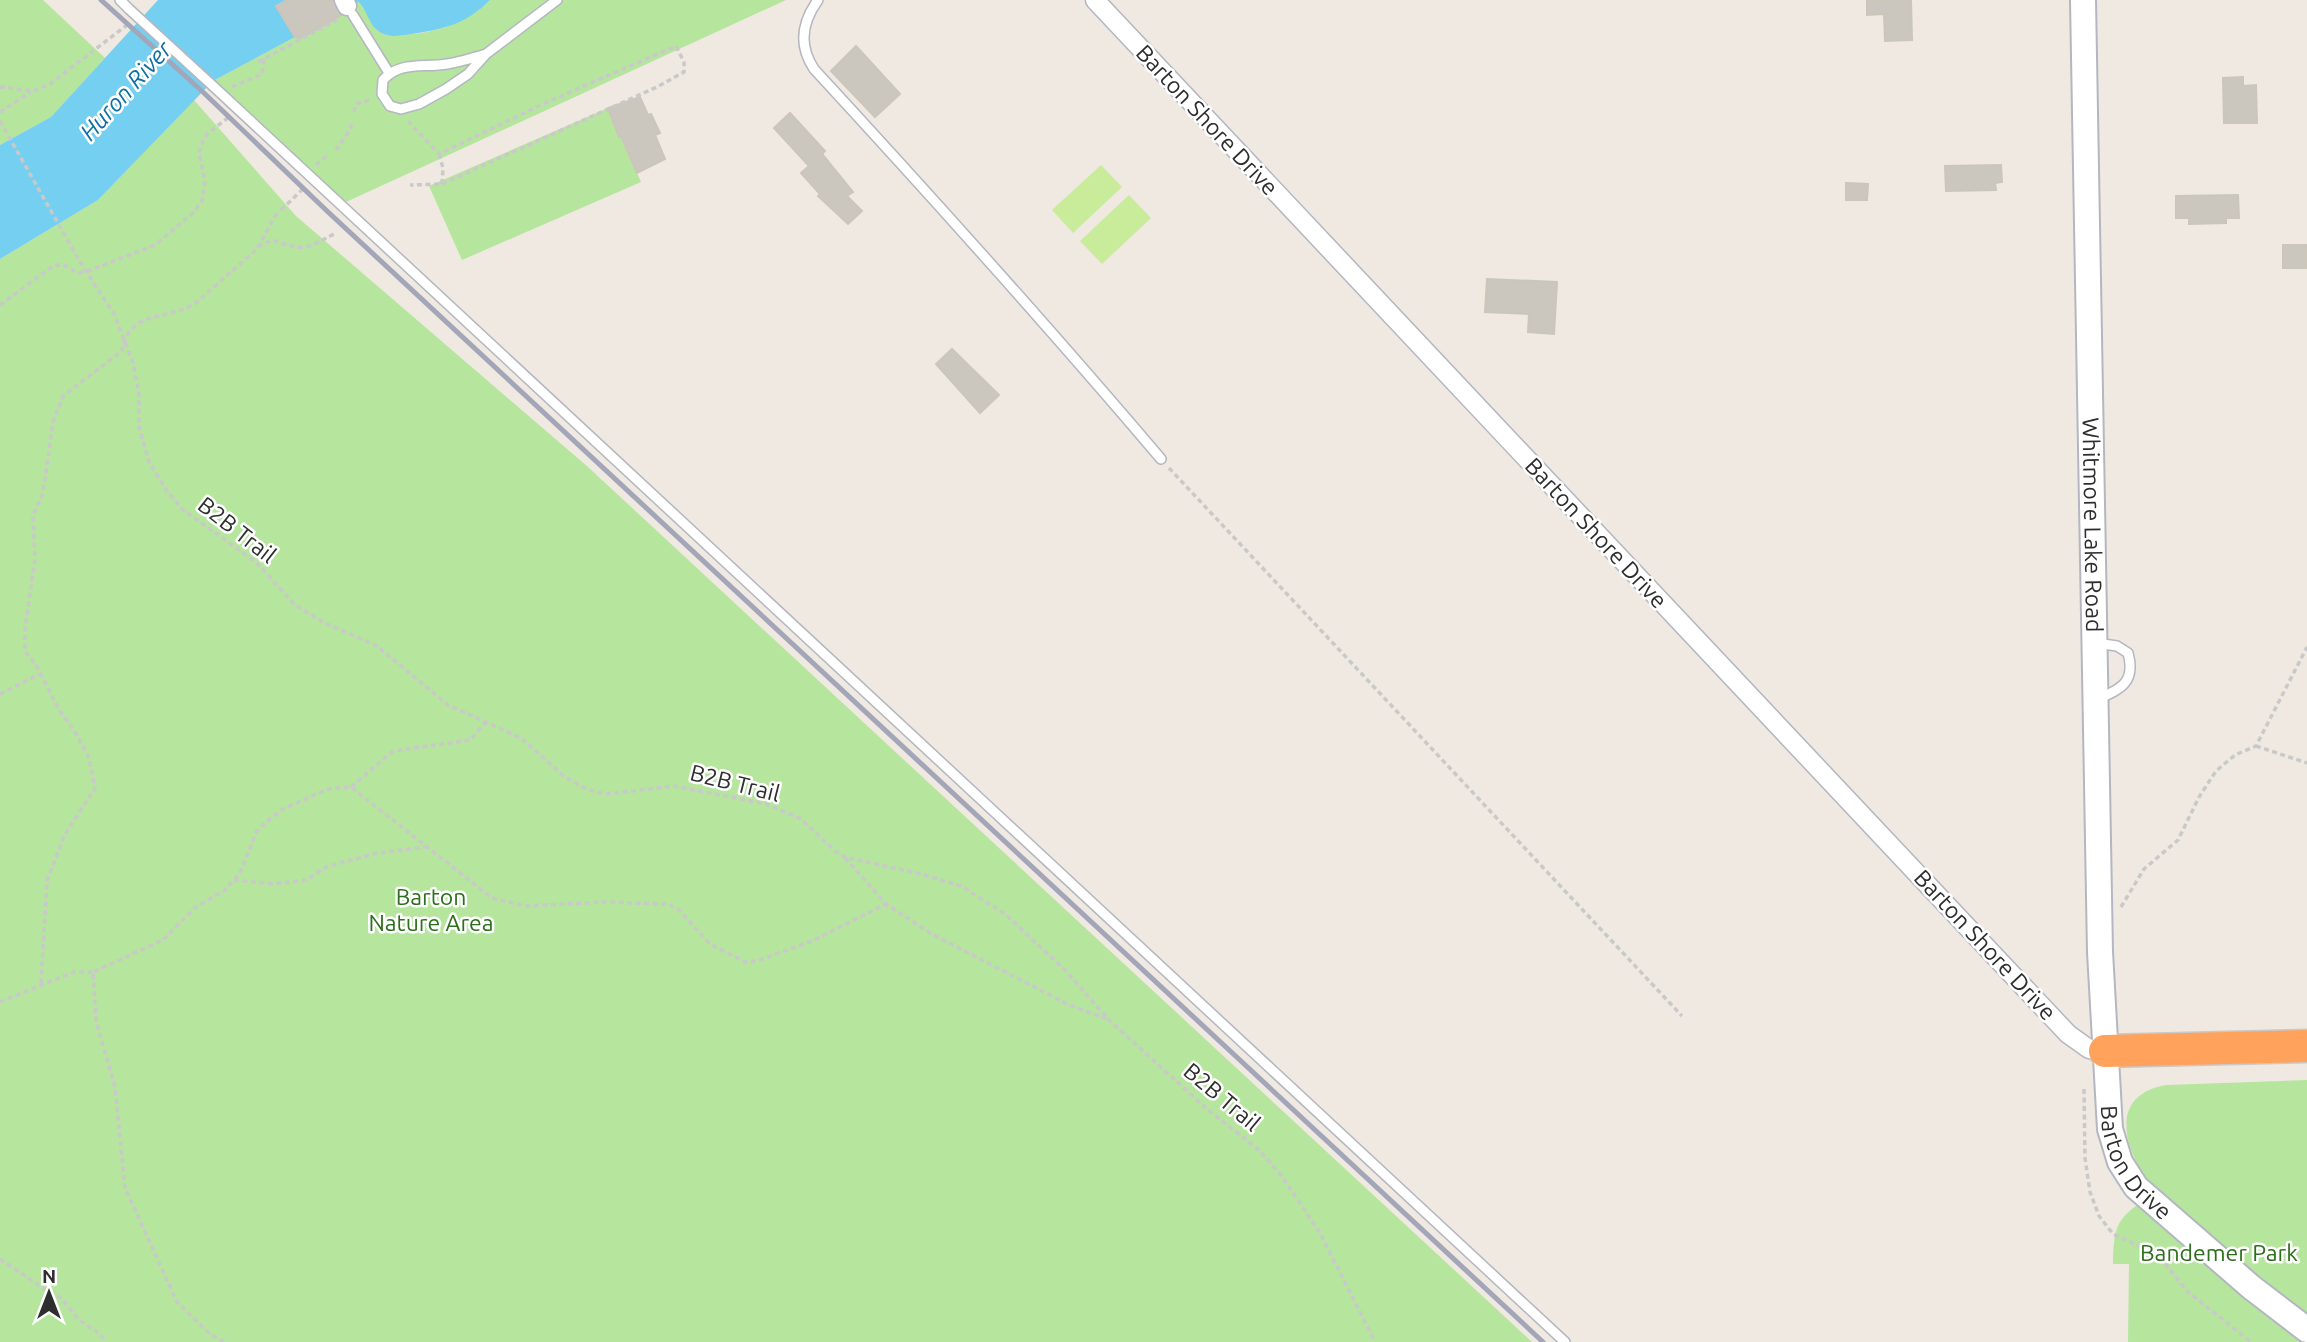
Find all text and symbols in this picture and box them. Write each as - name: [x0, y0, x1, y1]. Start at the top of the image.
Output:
- water label: Huron River: [74, 35, 178, 146]
- street label: Barton Shore Drive: [1131, 40, 1283, 200]
- street label: Whitmore Lake Road: [2078, 417, 2107, 633]
- street label: Barton Shore Drive: [1520, 453, 1672, 613]
- street label: B2B Trail: [194, 492, 281, 568]
- street label: B2B Trail: [688, 759, 783, 806]
- street label: Barton Shore Drive: [1909, 865, 2061, 1025]
- park label: Barton Nature Area: [368, 884, 494, 935]
- street label: B2B Trail: [1179, 1058, 1265, 1136]
- street label: Barton Drive: [2097, 1105, 2177, 1224]
- park label: Bandemer Park: [2140, 1240, 2298, 1265]
- north arrow: [14, 1258, 84, 1328]
- text: N: [42, 1265, 56, 1287]

